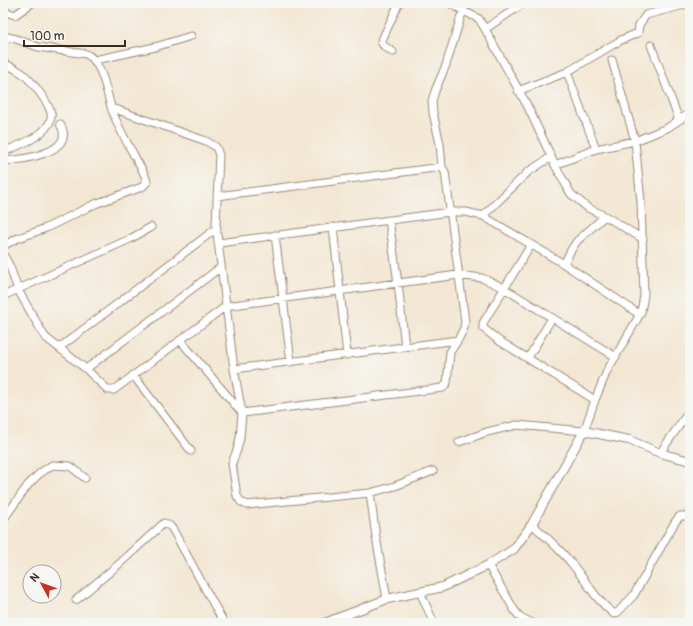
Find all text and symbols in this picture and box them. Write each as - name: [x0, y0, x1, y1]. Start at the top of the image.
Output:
- scale bar: [24, 22, 125, 48]
- text: 100 m: [30, 29, 65, 44]
- north arrow: [22, 564, 62, 604]
- text: N: [27, 570, 43, 585]

